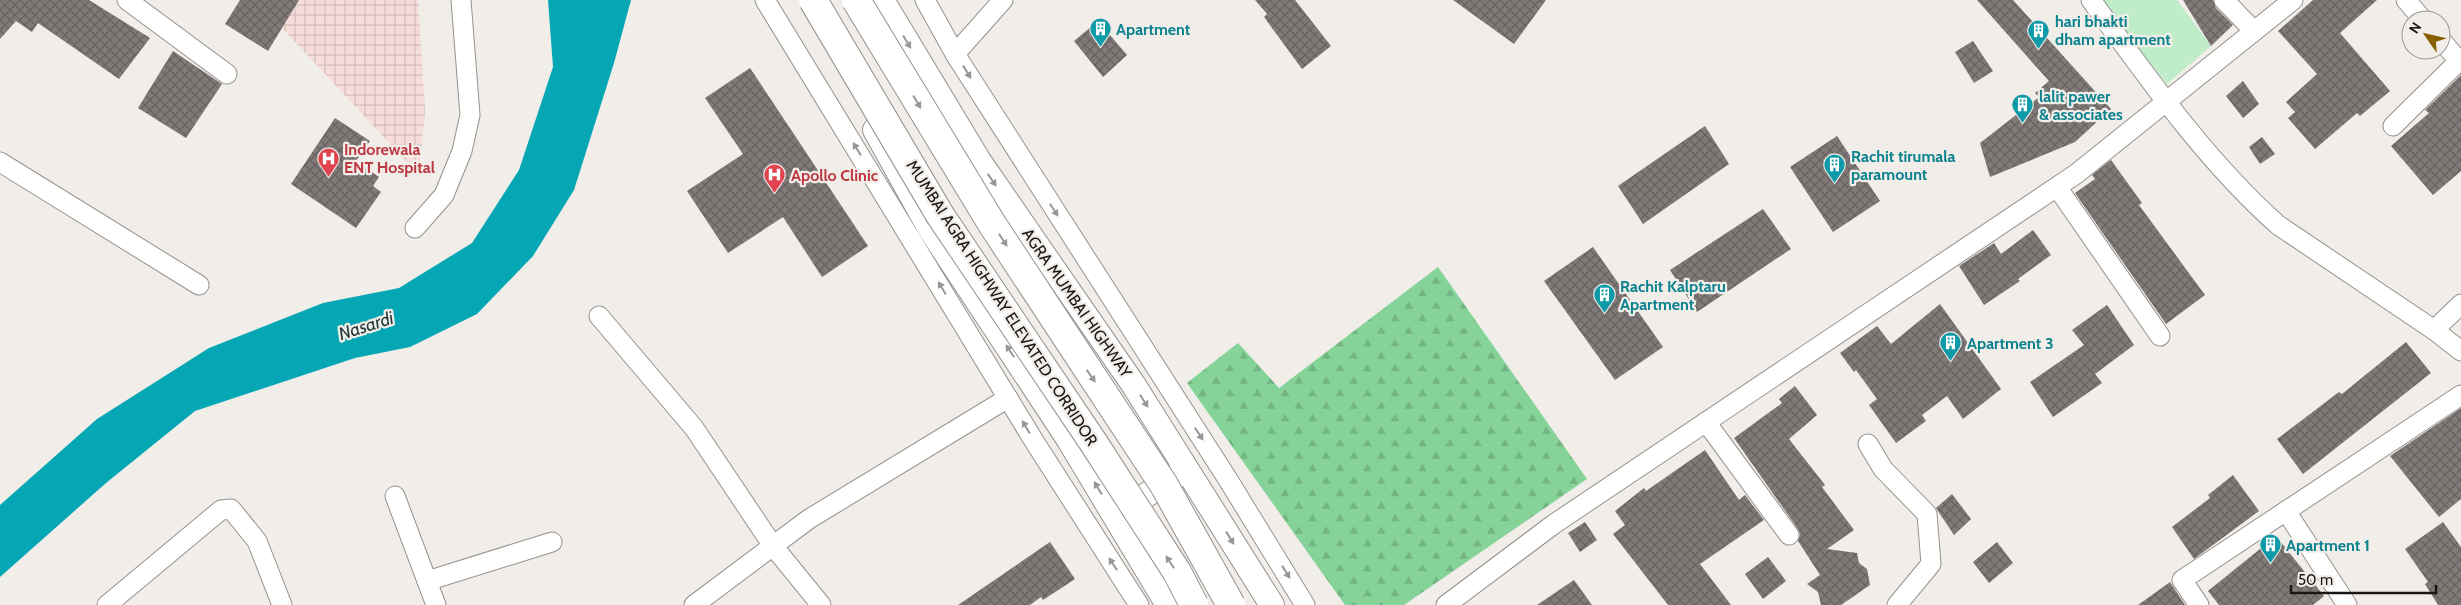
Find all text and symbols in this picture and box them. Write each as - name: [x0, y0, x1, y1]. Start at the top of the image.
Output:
- north arrow: [2401, 10, 2451, 60]
- place label: hari bhakti dham apartment: [2055, 12, 2171, 49]
- building icon: Apartment: [1088, 17, 1112, 48]
- building icon: hari bhakti dham apartment: [2027, 18, 2051, 49]
- text: N: [2405, 19, 2425, 37]
- place label: Apartment: [1116, 20, 1191, 39]
- one-way arrow: [903, 35, 912, 48]
- one-way arrow: [962, 66, 972, 79]
- place label: lalit pawer & associates: [2039, 87, 2123, 124]
- building icon: lalit pawer & associates: [2011, 93, 2035, 124]
- one-way arrow: [912, 95, 921, 108]
- place label: Indorewala ENT Hospital: [344, 140, 435, 177]
- one-way arrow: [852, 142, 862, 155]
- hospital icon: Indorewala ENT Hospital: [316, 146, 340, 177]
- place label: Rachit tirumala paramount: [1851, 147, 1955, 184]
- building icon: Rachit tirumala paramount: [1823, 153, 1847, 184]
- street label: MUMBAI AGRA HIGHWAY ELEVATED CORRIDOR: [902, 157, 1102, 450]
- hospital icon: Apollo Clinic: [763, 163, 787, 194]
- place label: Apollo Clinic: [791, 166, 878, 185]
- one-way arrow: [987, 173, 997, 187]
- one-way arrow: [1049, 203, 1059, 216]
- street label: AGRA MUMBAI HIGHWAY: [1018, 225, 1136, 382]
- one-way arrow: [998, 233, 1007, 247]
- place label: Rachit Kalptaru Apartment: [1620, 277, 1726, 314]
- one-way arrow: [937, 281, 946, 294]
- building icon: Rachit Kalptaru Apartment: [1592, 283, 1616, 314]
- water label: Nasardi: [336, 306, 397, 345]
- building icon: Apartment 3: [1939, 331, 1963, 362]
- place label: Apartment 3: [1967, 334, 2054, 353]
- one-way arrow: [1006, 345, 1015, 358]
- one-way arrow: [1086, 369, 1096, 383]
- one-way arrow: [1139, 394, 1148, 407]
- one-way arrow: [1021, 420, 1030, 433]
- one-way arrow: [1194, 428, 1204, 441]
- one-way arrow: [1093, 482, 1102, 495]
- one-way arrow: [1226, 532, 1235, 545]
- building icon: Apartment 1: [2258, 533, 2282, 564]
- place label: Apartment 1: [2286, 536, 2370, 555]
- one-way arrow: [1166, 556, 1175, 569]
- one-way arrow: [1109, 557, 1118, 570]
- scale bar: [2291, 562, 2436, 594]
- one-way arrow: [1281, 565, 1290, 578]
- text: 50 m: [2298, 571, 2333, 589]

